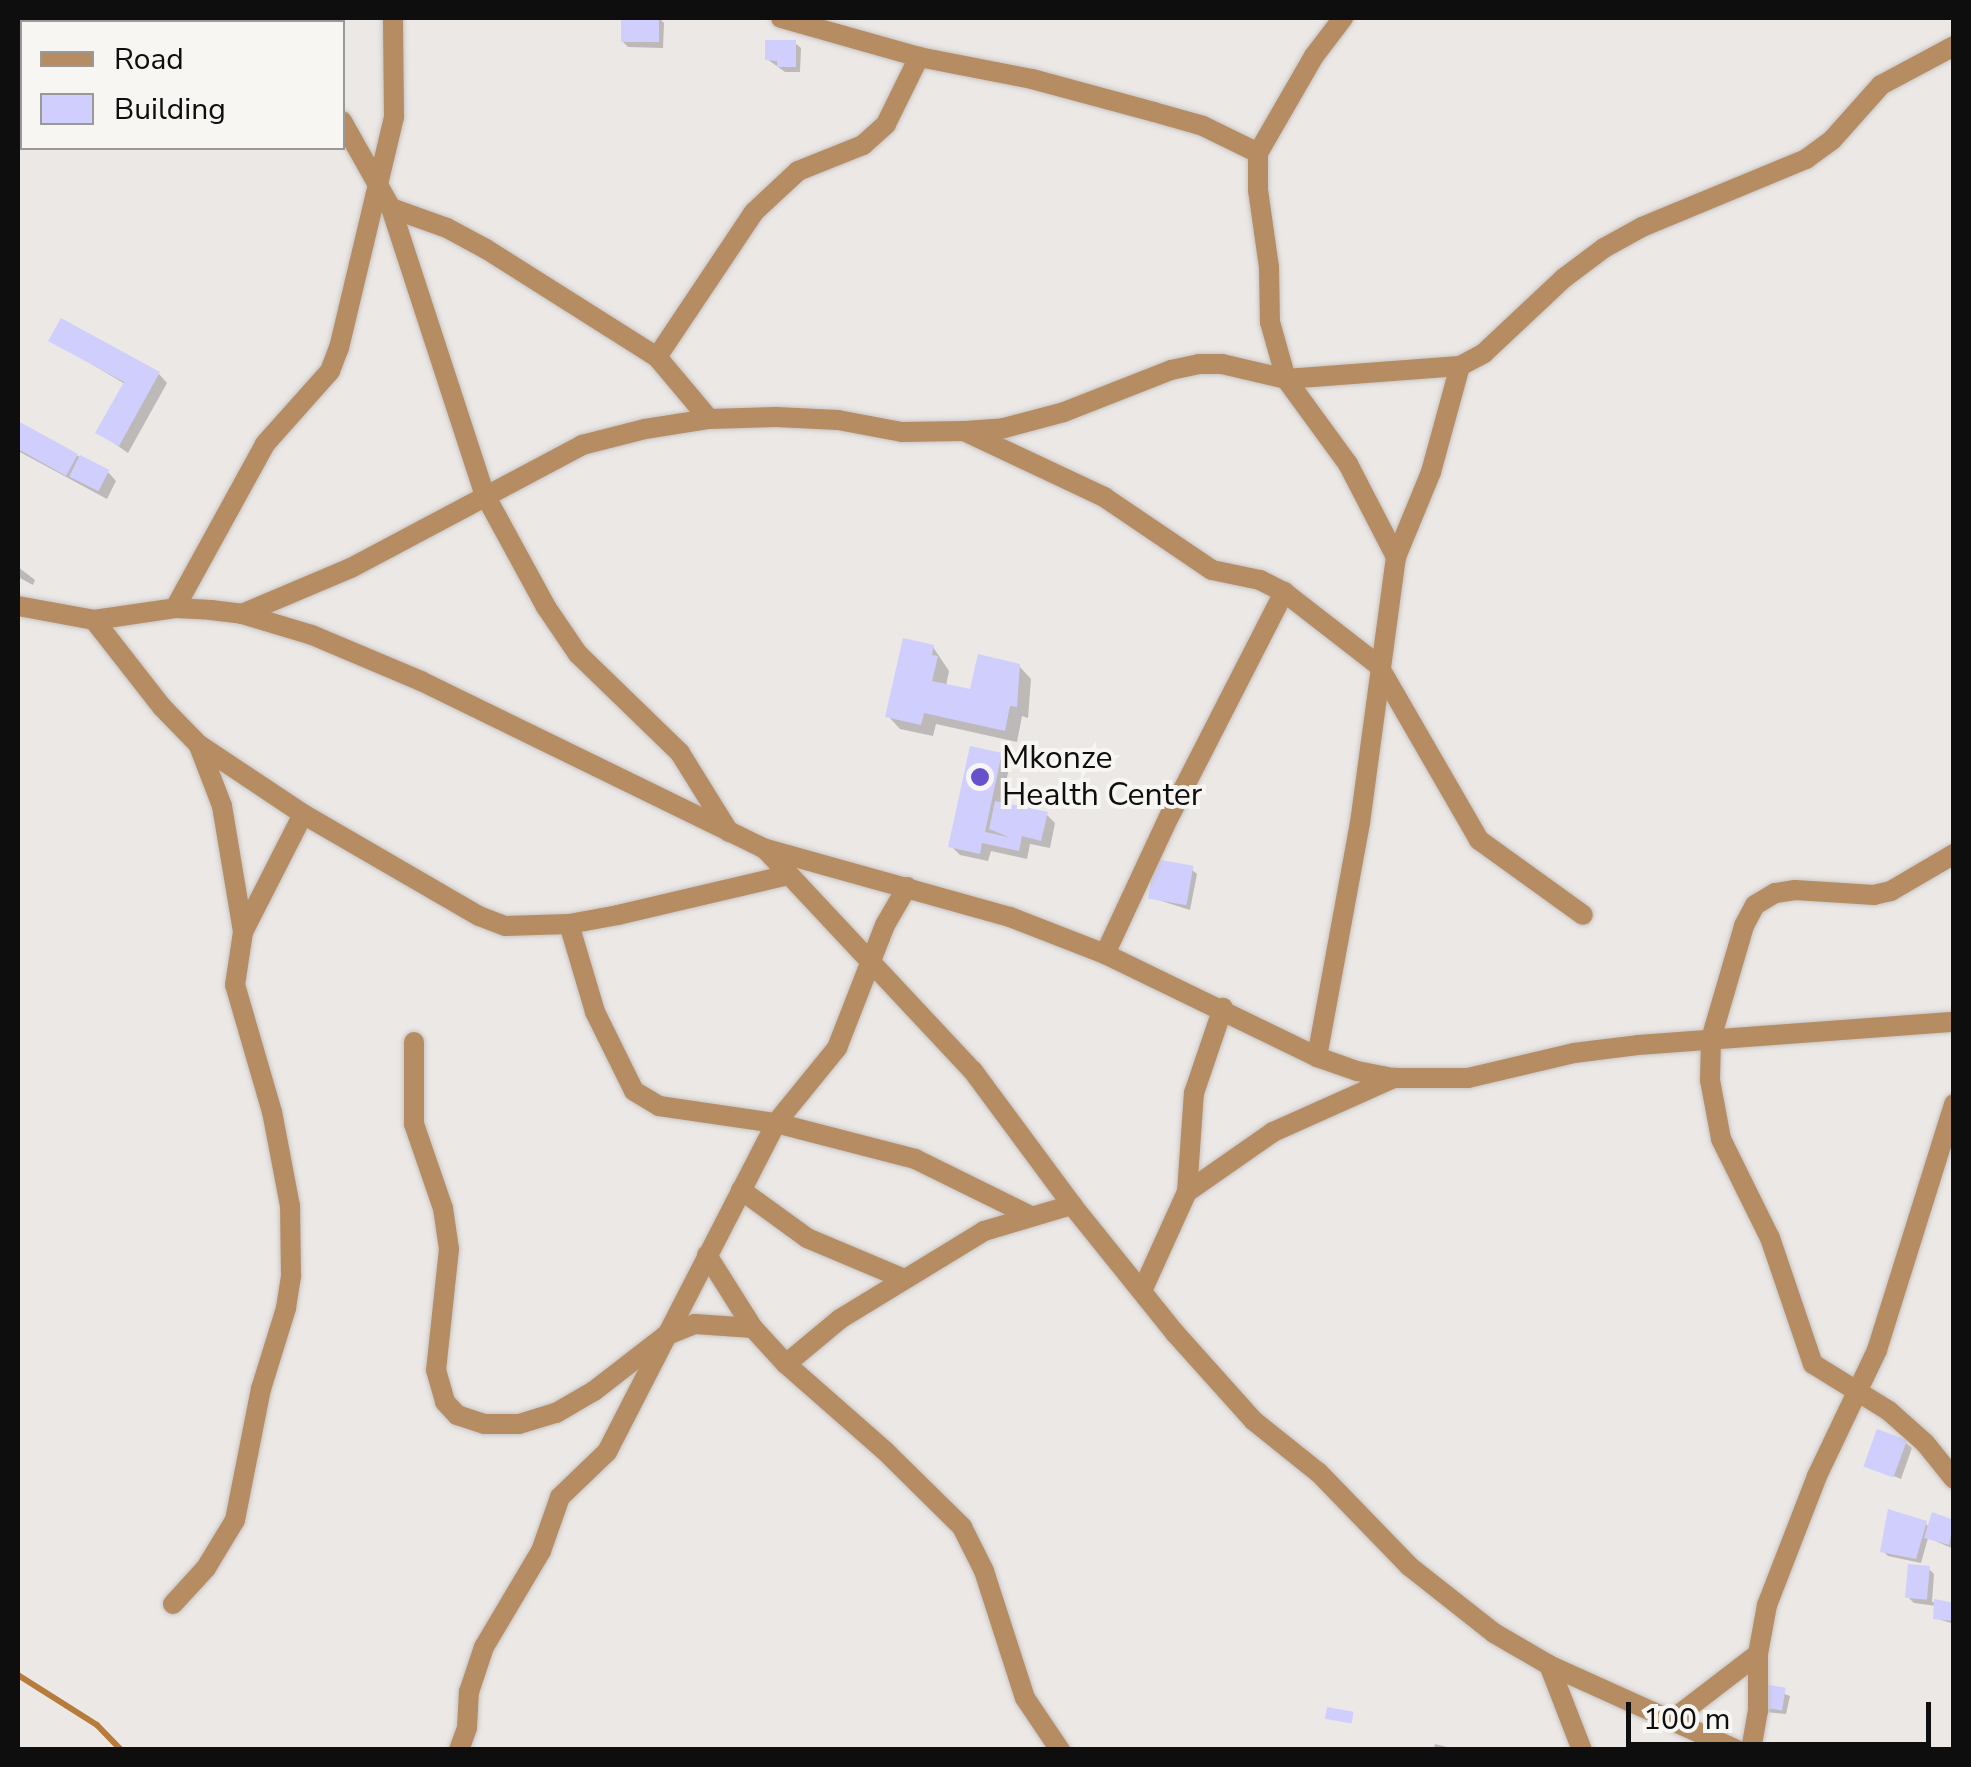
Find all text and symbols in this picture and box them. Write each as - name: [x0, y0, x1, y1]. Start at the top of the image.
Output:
- legend: [20, 20, 345, 150]
- text: Road: [114, 39, 184, 80]
- text: Building: [114, 89, 226, 130]
- place label: Mkonze Health Center: [1002, 740, 1202, 815]
- marker: Mkonze Health Center: [967, 764, 993, 790]
- scale bar: [1631, 1682, 1936, 1744]
- text: 100 m: [1643, 1699, 1730, 1740]

